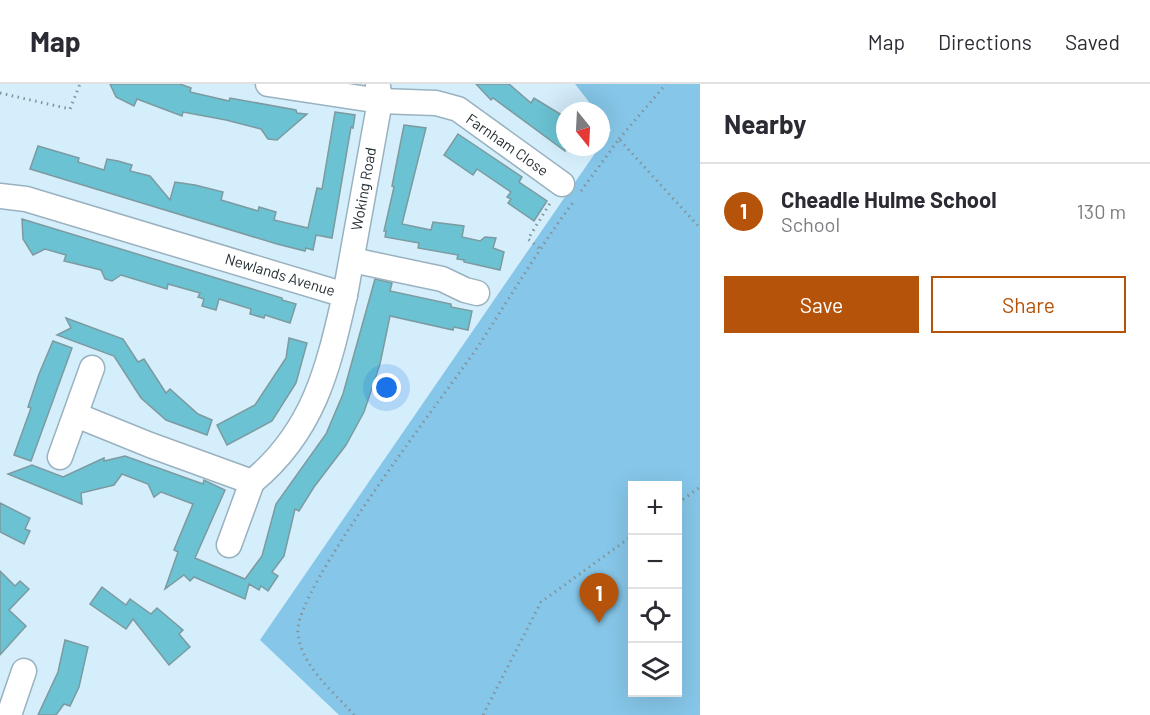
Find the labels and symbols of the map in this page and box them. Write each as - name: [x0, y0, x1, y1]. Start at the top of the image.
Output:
- north arrow: [556, 102, 610, 156]
- street label: Farnham Close: [463, 109, 552, 179]
- street label: Woking Road: [347, 146, 379, 232]
- street label: Newlands Avenue: [223, 249, 337, 299]
- your location: [372, 373, 401, 402]
- pin: 1: [580, 574, 618, 623]

